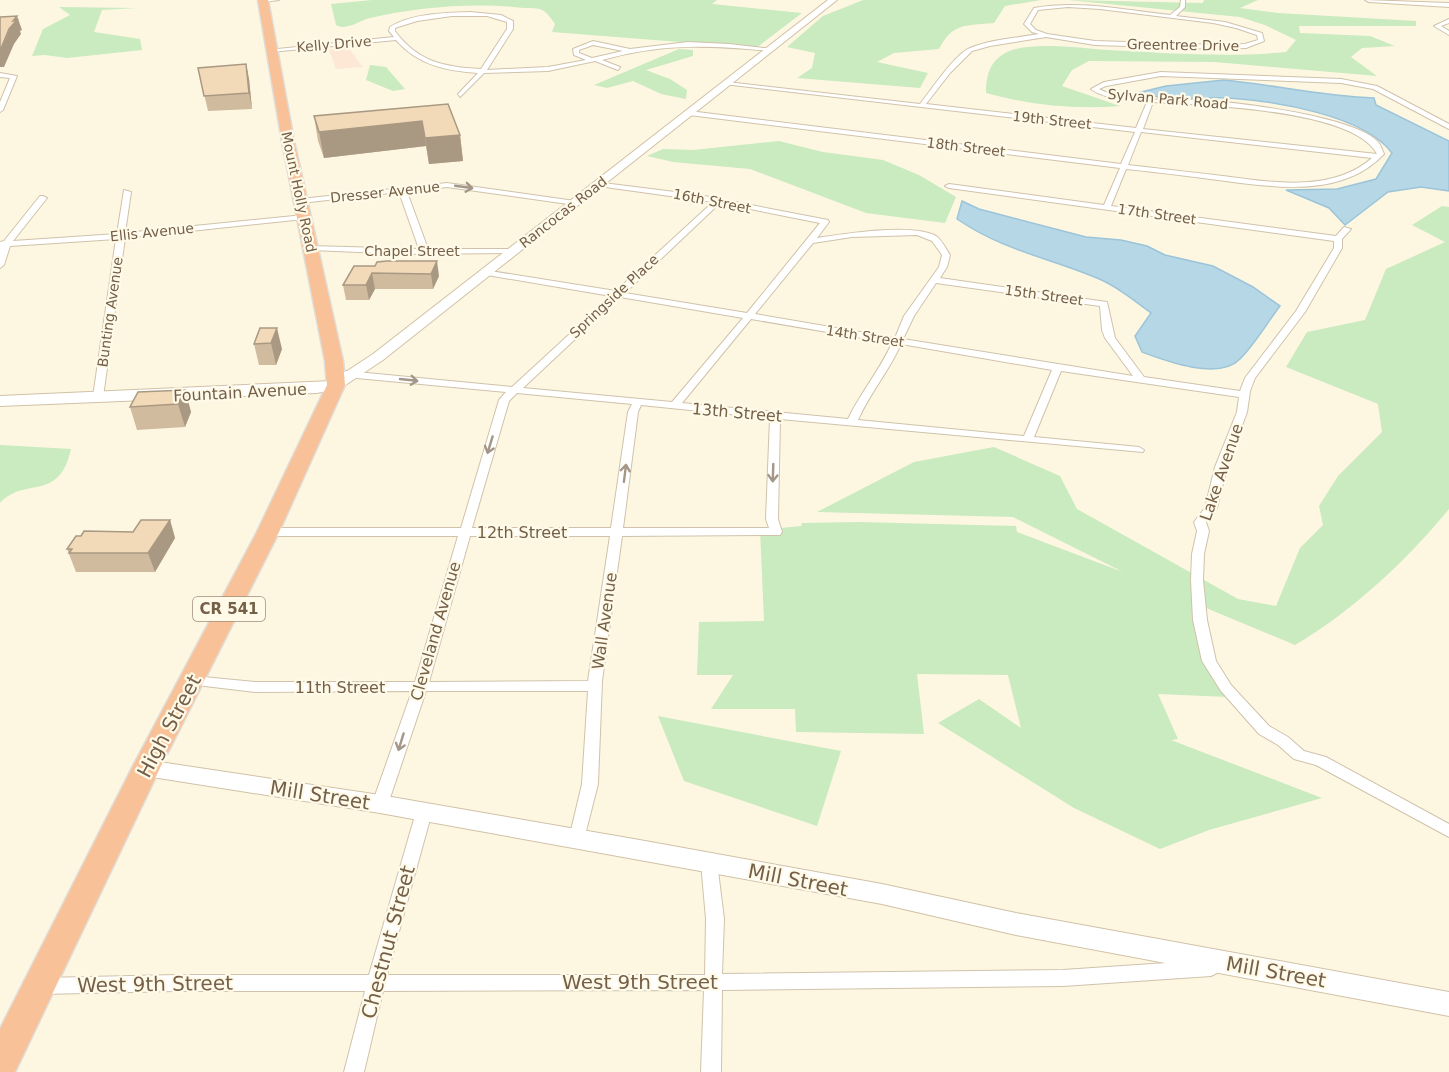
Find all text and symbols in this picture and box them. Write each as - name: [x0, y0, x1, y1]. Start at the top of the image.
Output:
- street label: Kelly Drive: [296, 33, 372, 55]
- street label: Greentree Drive: [1127, 36, 1239, 54]
- street label: Sylvan Park Road: [1107, 86, 1229, 112]
- street label: 19th Street: [1012, 108, 1093, 132]
- street label: Mount Holly Road: [278, 130, 320, 254]
- street label: 18th Street: [926, 134, 1007, 160]
- street label: Rancocas Road: [516, 173, 610, 251]
- street label: Dresser Avenue: [329, 178, 441, 206]
- one-way arrow: [453, 181, 473, 192]
- street label: 16th Street: [672, 186, 753, 217]
- street label: 17th Street: [1117, 201, 1198, 228]
- street label: Ellis Avenue: [109, 220, 195, 244]
- street label: Chapel Street: [364, 243, 460, 259]
- street label: Springside Place: [566, 251, 662, 341]
- street label: Bunting Avenue: [94, 256, 126, 368]
- street label: 15th Street: [1004, 282, 1085, 309]
- street label: 14th Street: [825, 322, 906, 350]
- one-way arrow: [399, 375, 419, 386]
- street label: Fountain Avenue: [173, 380, 307, 405]
- street label: 13th Street: [691, 399, 783, 426]
- street label: Lake Avenue: [1196, 421, 1247, 523]
- one-way arrow: [484, 435, 495, 454]
- one-way arrow: [768, 463, 779, 483]
- one-way arrow: [620, 464, 631, 484]
- street label: 12th Street: [477, 523, 567, 542]
- street label: Cleveland Avenue: [407, 559, 464, 703]
- street label: Wall Avenue: [588, 571, 621, 671]
- road number: CR 541: [193, 597, 265, 621]
- street label: High Street: [132, 670, 206, 782]
- street label: 11th Street: [295, 678, 385, 697]
- one-way arrow: [395, 732, 406, 751]
- street label: Mill Street: [268, 775, 372, 815]
- street label: Mill Street: [746, 859, 850, 901]
- street label: Chestnut Street: [356, 863, 420, 1021]
- street label: Mill Street: [1224, 951, 1328, 993]
- street label: West 9th Street: [562, 970, 718, 994]
- street label: West 9th Street: [77, 971, 233, 997]

